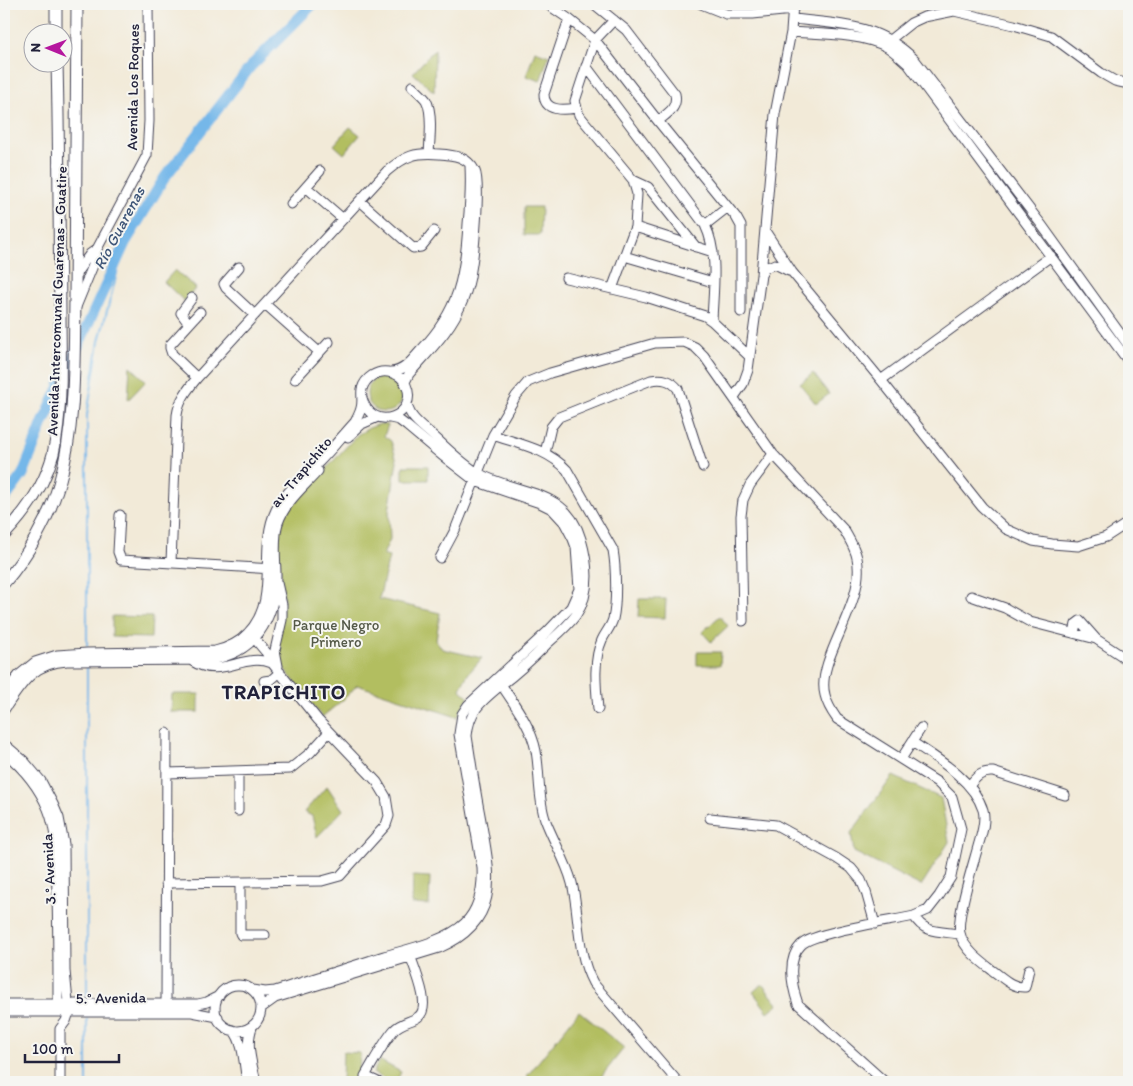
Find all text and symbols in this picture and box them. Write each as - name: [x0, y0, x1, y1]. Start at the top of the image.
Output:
- north arrow: [22, 22, 72, 72]
- street label: Avenida Los Roques: [123, 23, 143, 151]
- text: N: [27, 43, 44, 53]
- street label: Avenida Intercomunal Guarenas - Guatire: [43, 166, 71, 436]
- water label: Río Guarenas: [89, 183, 149, 273]
- street label: av. Trapichito: [266, 433, 336, 511]
- park label: Parque Negro Primero: [293, 616, 379, 651]
- district label: TRAPICHITO: [221, 680, 346, 704]
- street label: 3.° Avenida: [38, 833, 60, 905]
- street label: 5.° Avenida: [76, 988, 147, 1008]
- scale bar: [25, 1031, 119, 1063]
- text: 100 m: [32, 1040, 74, 1058]

